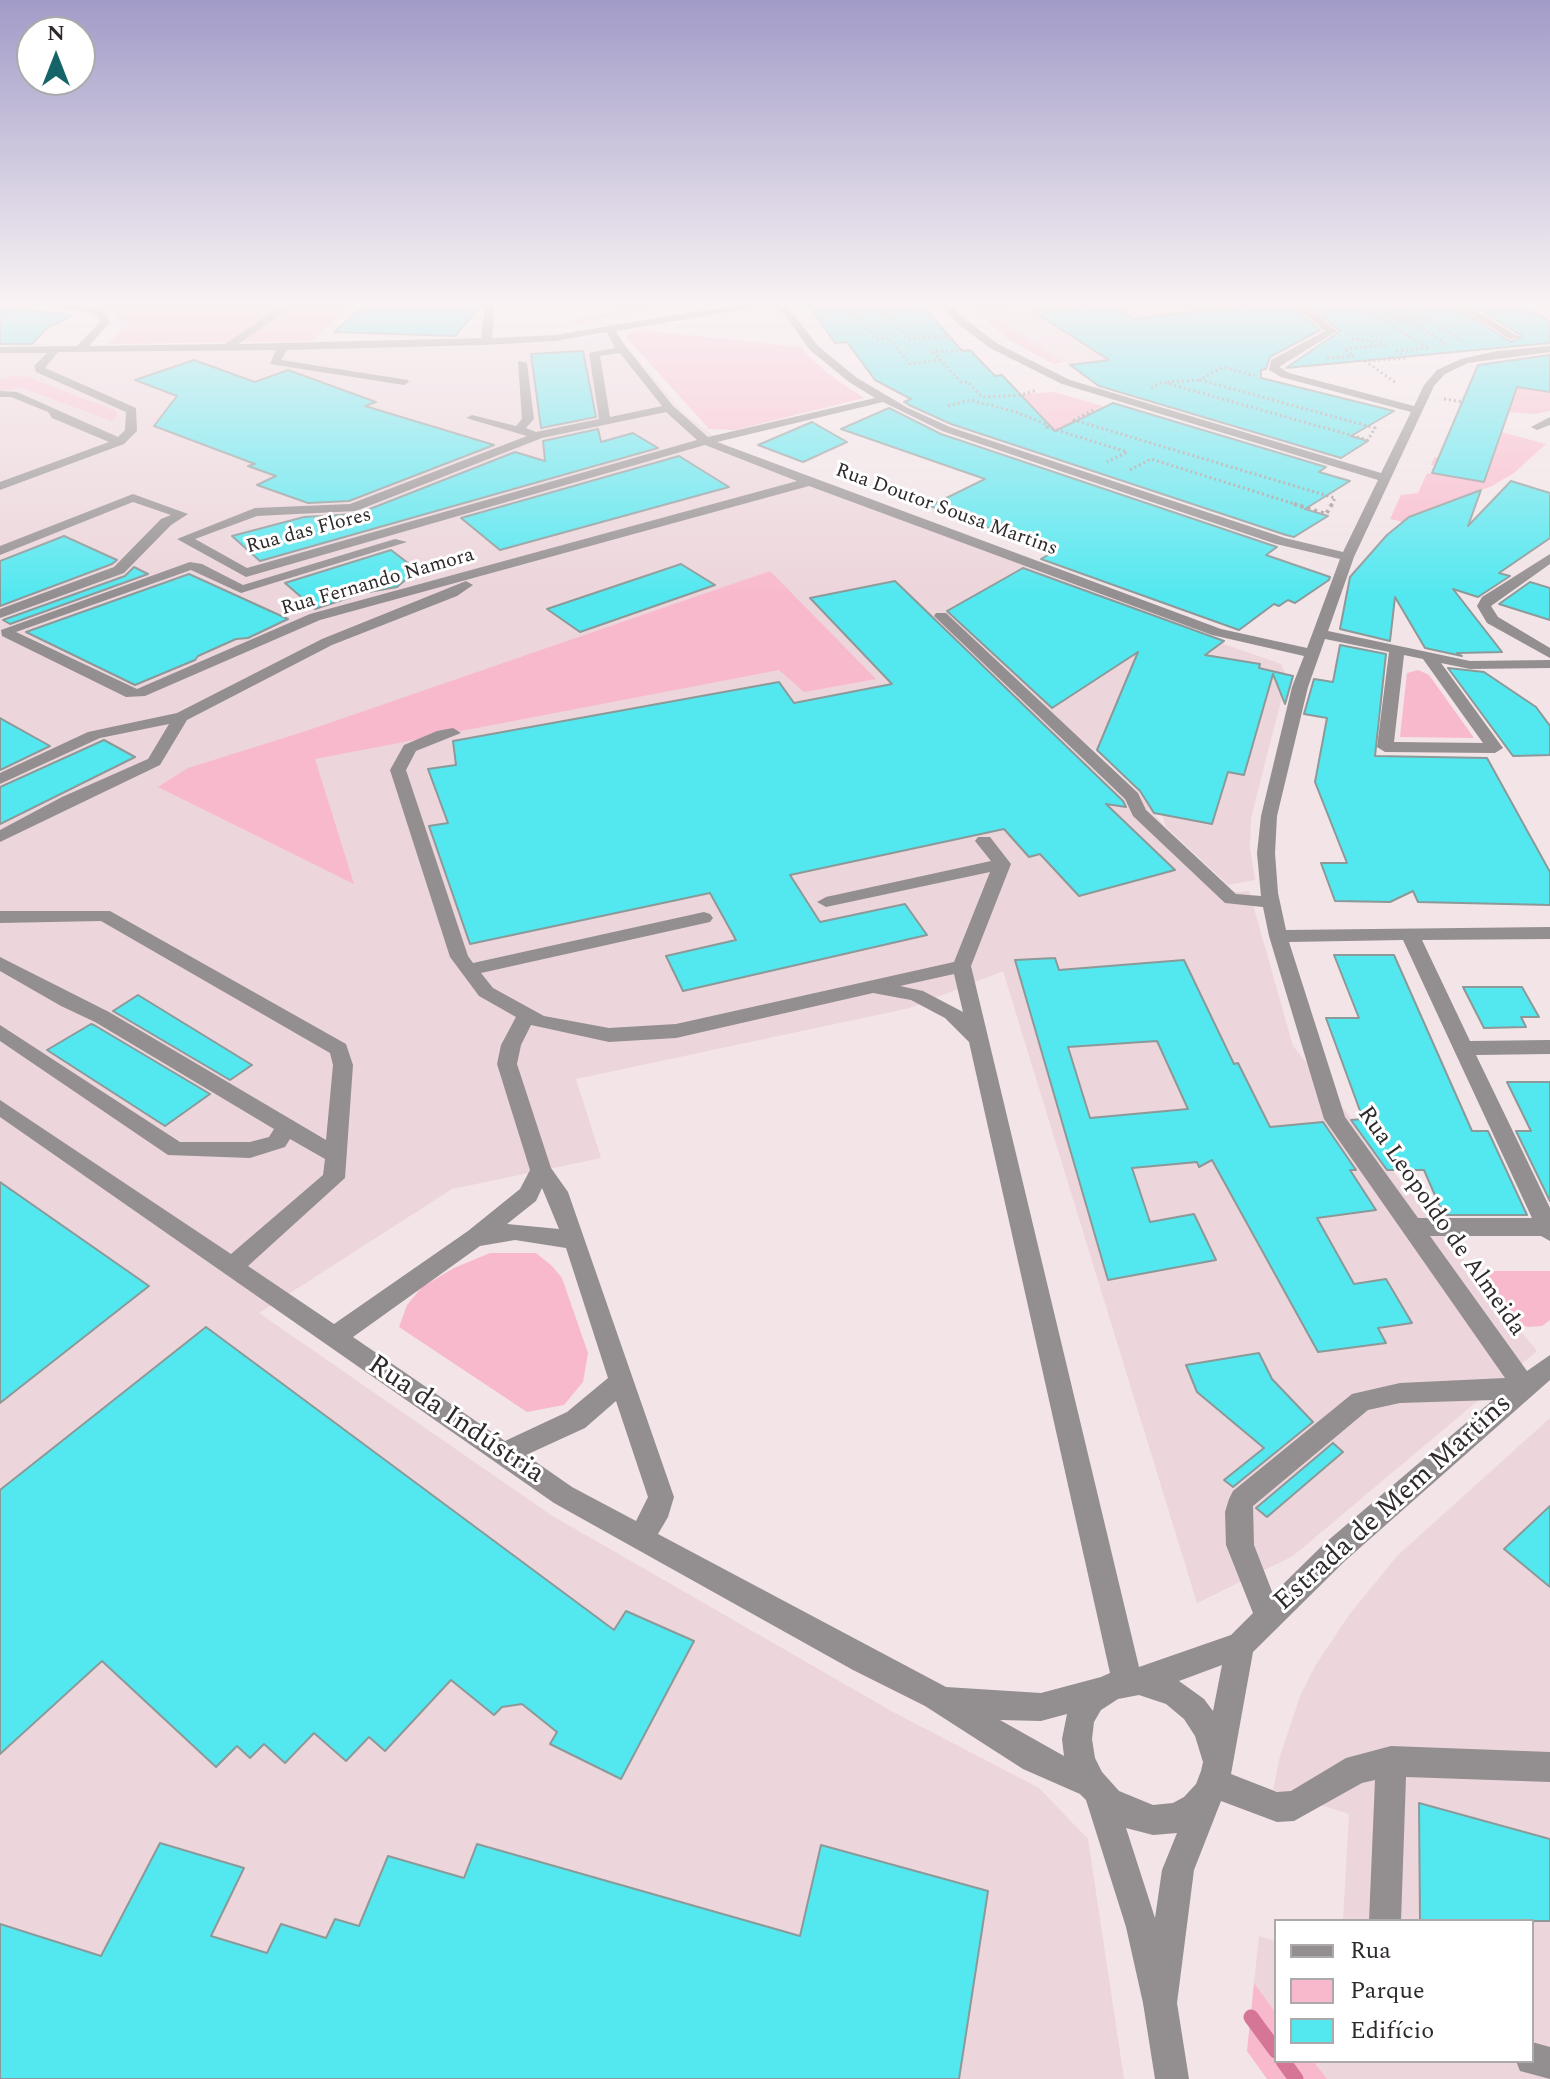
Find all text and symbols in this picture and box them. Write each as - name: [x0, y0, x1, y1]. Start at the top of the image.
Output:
- north arrow: [16, 16, 96, 96]
- text: N: [47, 17, 65, 50]
- street label: Rua Doutor Sousa Martins: [832, 460, 1060, 562]
- street label: Rua das Flores: [244, 504, 374, 560]
- street label: Rua Fernando Namora: [279, 544, 477, 622]
- street label: Rua Leopoldo de Almeida: [1350, 1102, 1530, 1342]
- street label: Rua da Indústria: [360, 1350, 550, 1492]
- street label: Estrada de Mem Martins: [1268, 1388, 1520, 1620]
- legend: [1274, 1919, 1534, 2063]
- text: Rua: [1350, 1933, 1391, 1969]
- text: Parque: [1350, 1973, 1425, 2009]
- text: Edifício: [1350, 2013, 1434, 2049]

